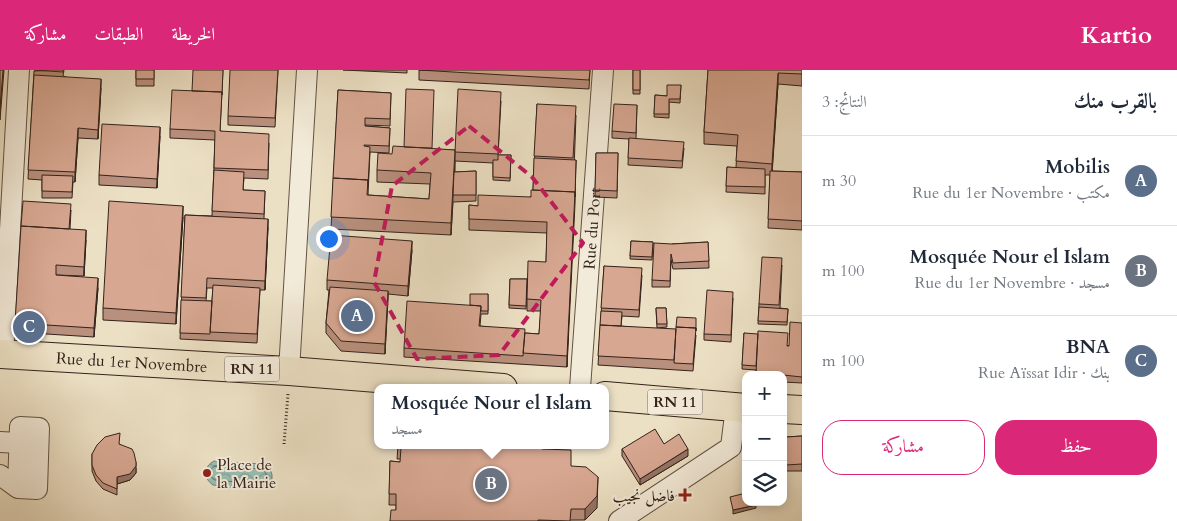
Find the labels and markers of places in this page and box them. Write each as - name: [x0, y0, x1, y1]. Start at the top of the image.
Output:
- pin: A: [341, 297, 373, 335]
- pin: C: [13, 308, 45, 346]
- place label: Place de la Mairie: [217, 454, 276, 494]
- pin: B: [475, 465, 507, 503]
- marker: Place de la Mairie: [201, 467, 213, 479]
- place label: فاضل نجيب: [613, 485, 675, 507]
- marker: فاضل نجيب: [679, 489, 691, 501]

